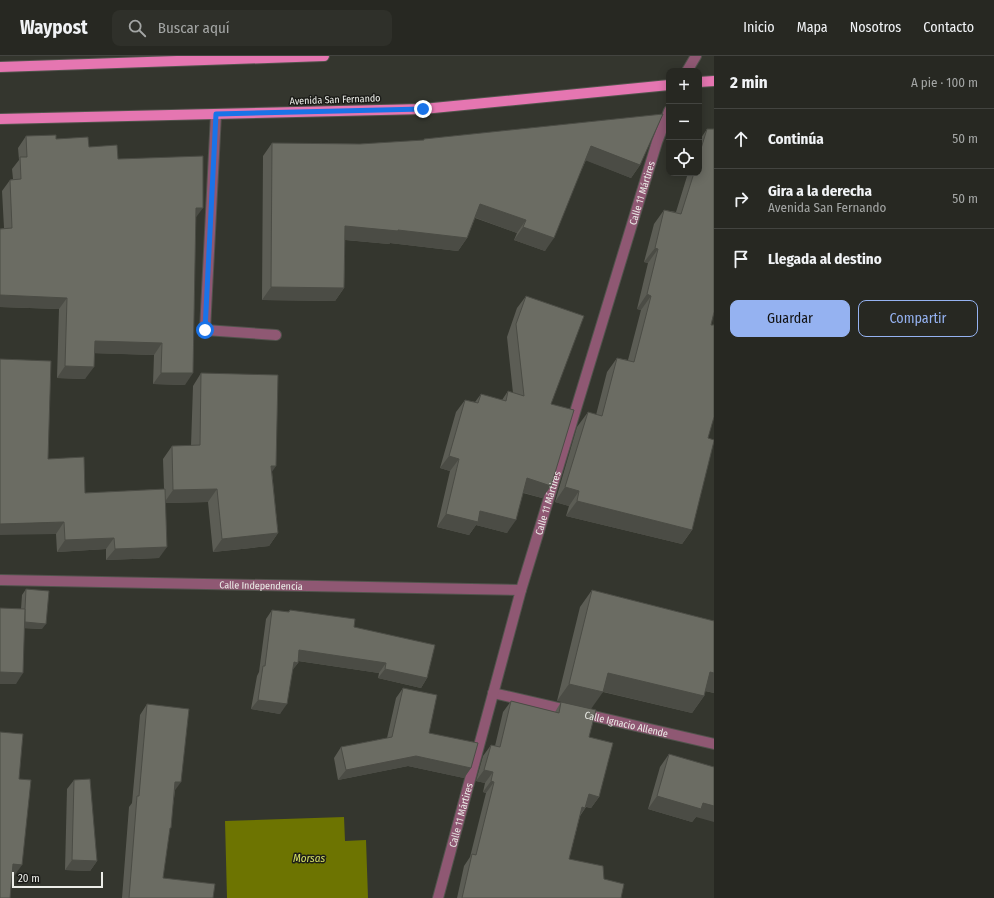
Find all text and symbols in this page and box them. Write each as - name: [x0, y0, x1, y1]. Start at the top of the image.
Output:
- search box: [112, 10, 392, 46]
- text: Waypost: [20, 16, 88, 39]
- icon: search: [126, 17, 148, 39]
- text: Buscar aquí: [158, 19, 230, 37]
- text: Inicio: [743, 19, 775, 36]
- text: Mapa: [797, 19, 828, 36]
- text: Nosotros: [850, 19, 901, 36]
- text: Contacto: [923, 19, 974, 36]
- map controls: [666, 68, 702, 176]
- button: +: [666, 68, 702, 104]
- text: 2 min: [730, 72, 768, 93]
- text: A pie · 100 m: [911, 75, 978, 90]
- street label: Avenida San Fernando: [289, 92, 381, 108]
- route end: [414, 100, 432, 118]
- button: −: [666, 104, 702, 140]
- icon: ahead: [730, 128, 752, 150]
- text: Continúa: [768, 130, 824, 148]
- text: 50 m: [952, 131, 978, 146]
- button: locate: [666, 140, 702, 176]
- street label: Calle 11 Mártires: [627, 160, 658, 227]
- text: Gira a la derecha: [768, 182, 872, 200]
- icon: right: [730, 188, 752, 210]
- text: 50 m: [952, 191, 978, 206]
- text: Avenida San Fernando: [768, 200, 886, 215]
- icon: arrive: [730, 248, 752, 270]
- text: Llegada al destino: [768, 250, 882, 268]
- button: Guardar: [730, 300, 850, 337]
- button: Compartir: [858, 300, 978, 337]
- route start: [196, 321, 214, 339]
- street label: Calle 11 Mártires: [533, 470, 564, 537]
- street label: Calle Independencia: [219, 579, 303, 593]
- street label: Calle Ignacio Allende: [583, 709, 669, 740]
- street label: Calle 11 Mártires: [447, 782, 476, 849]
- water label: Morsas: [293, 852, 325, 865]
- scale bar: [12, 870, 103, 889]
- text: 20 m: [18, 872, 40, 885]

